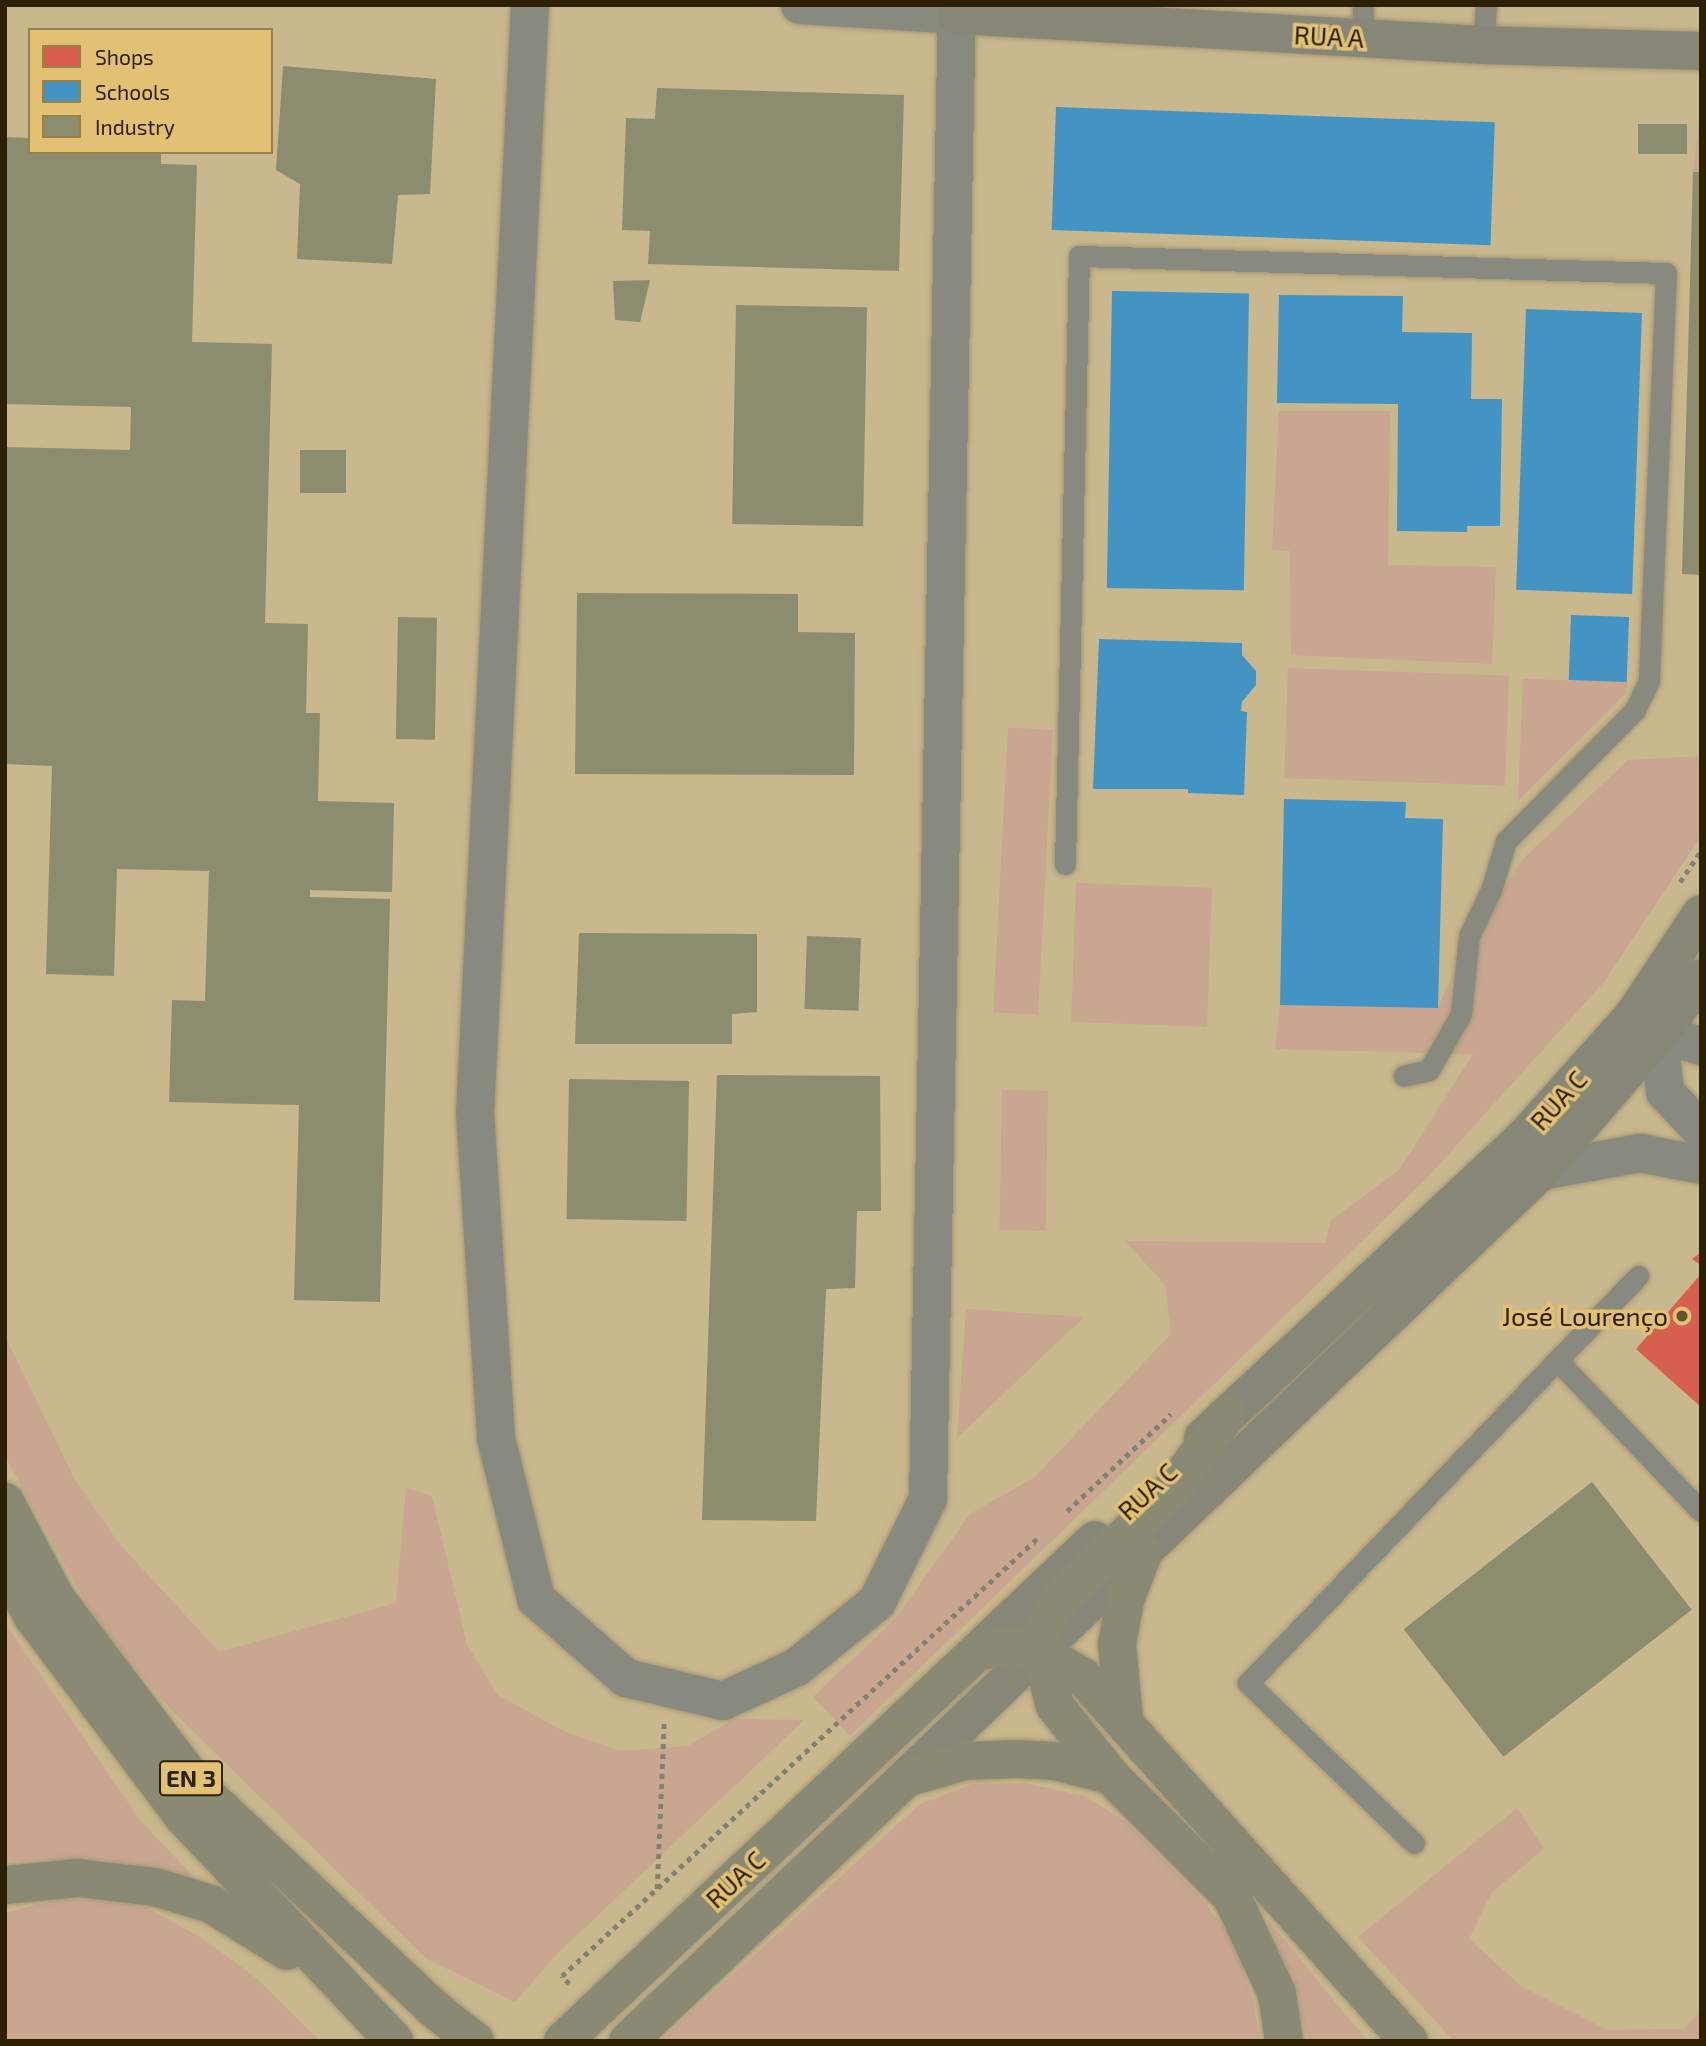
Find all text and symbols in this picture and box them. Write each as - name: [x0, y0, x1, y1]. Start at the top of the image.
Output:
- street label: RUA A: [1293, 19, 1365, 53]
- legend: [28, 28, 273, 154]
- text: Shops: [95, 44, 154, 69]
- text: Schools: [95, 79, 170, 104]
- text: Industry: [95, 114, 175, 139]
- street label: RUA C: [1523, 1064, 1593, 1136]
- place label: José Lourenço: [1502, 1300, 1668, 1332]
- marker: José Lourenço: [1674, 1308, 1690, 1324]
- street label: RUA C: [1111, 1456, 1183, 1526]
- road number: EN 3: [158, 1758, 224, 1798]
- street label: RUA C: [699, 1844, 771, 1914]

